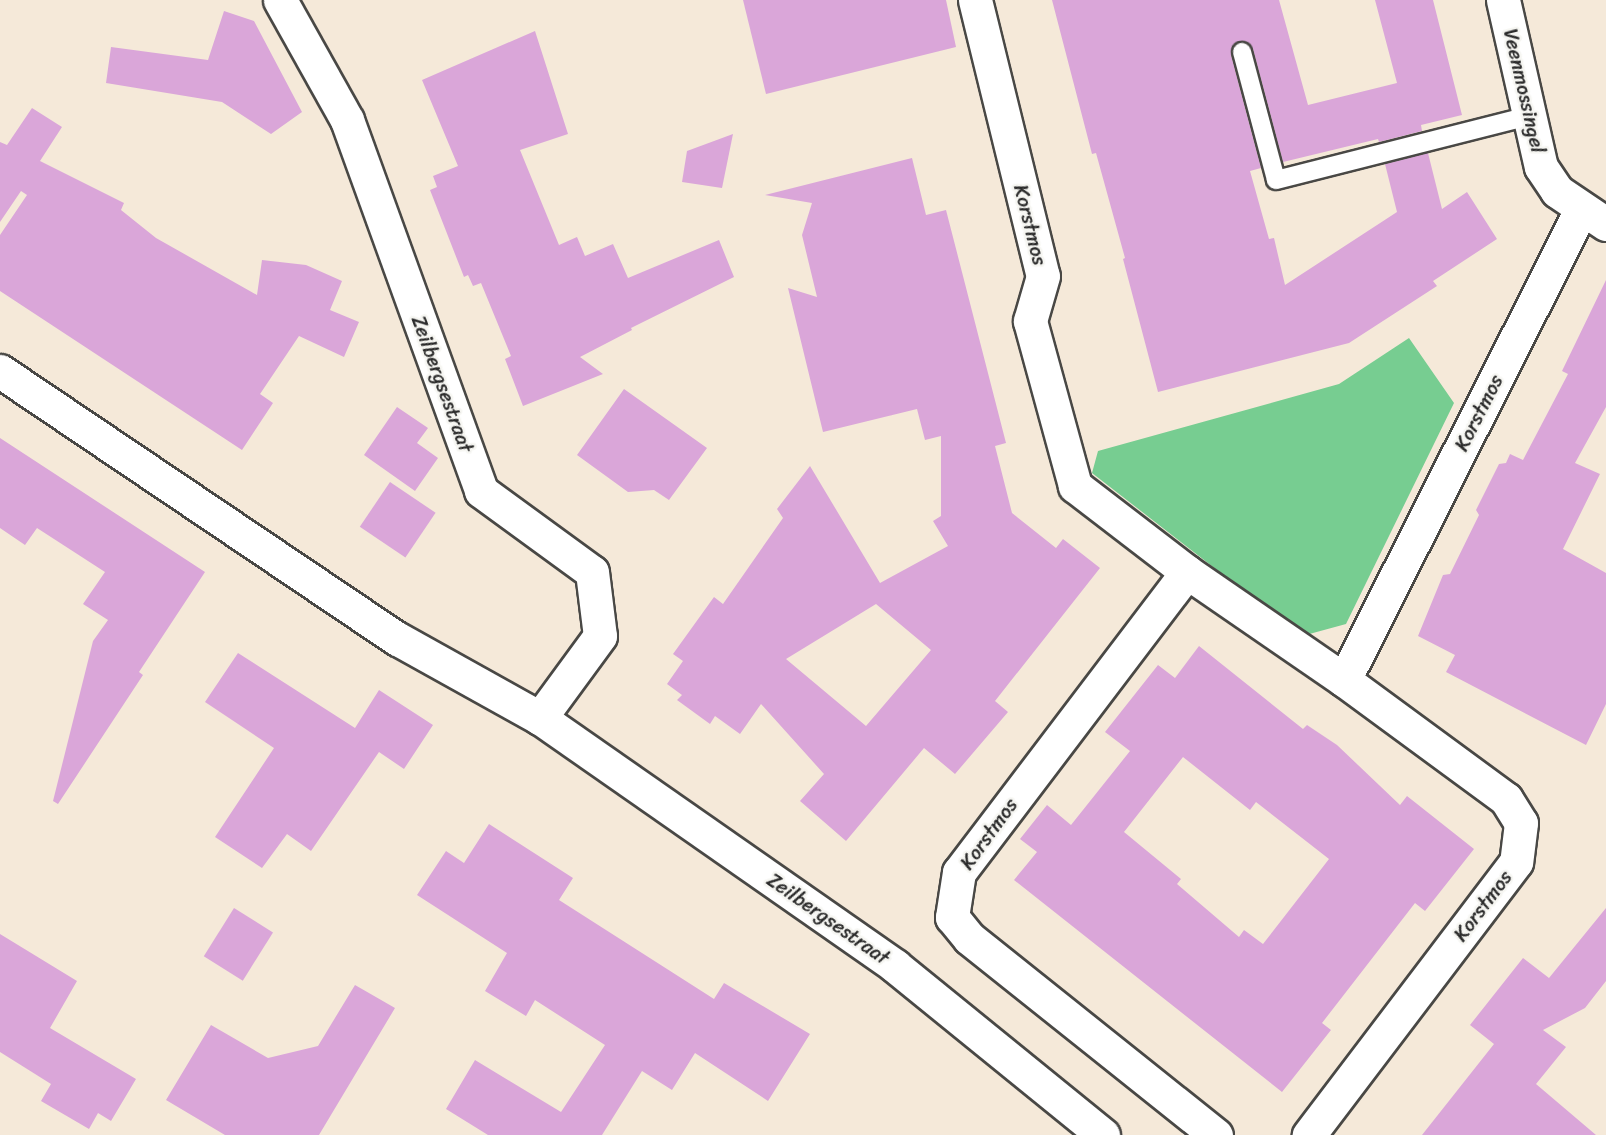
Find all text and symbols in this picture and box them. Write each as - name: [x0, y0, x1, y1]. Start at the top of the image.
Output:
- street label: Veenmossingel: [1498, 27, 1550, 155]
- street label: Korstmos: [1008, 182, 1052, 268]
- street label: Zeilbergsestraat: [406, 312, 478, 456]
- street label: Korstmos: [1450, 371, 1508, 455]
- street label: Korstmos: [955, 794, 1023, 874]
- street label: Korstmos: [1449, 866, 1517, 946]
- street label: Zeilbergsestraat: [762, 868, 894, 970]

